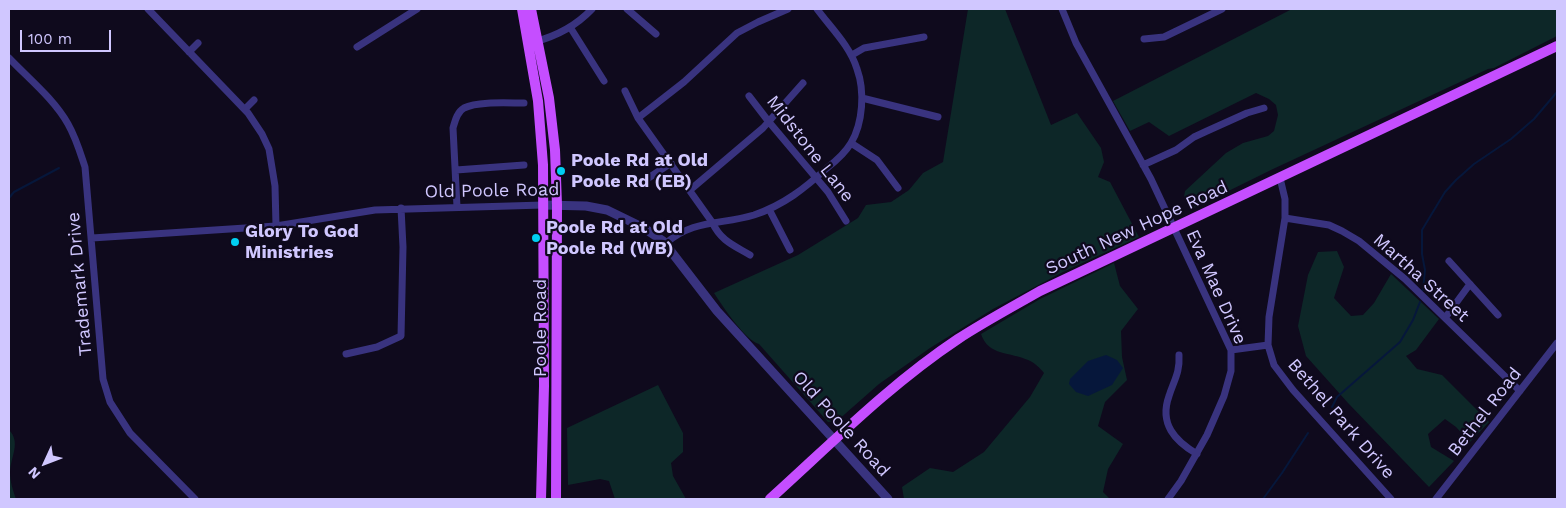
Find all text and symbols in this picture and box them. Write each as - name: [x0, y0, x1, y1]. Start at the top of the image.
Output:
- scale bar: [22, 20, 114, 52]
- text: 100 m: [28, 30, 72, 48]
- street label: Midstone Lane: [762, 91, 858, 207]
- place label: Poole Rd at Old Poole Rd (EB): [571, 150, 708, 192]
- marker: Poole Rd at Old Poole Rd (EB): [555, 165, 567, 177]
- street label: South New Hope Road: [1043, 176, 1231, 280]
- street label: Old Poole Road: [424, 179, 560, 203]
- street label: Trademark Drive: [63, 211, 97, 357]
- place label: Poole Rd at Old Poole Rd (WB): [546, 217, 683, 260]
- place label: Glory To God Ministries: [245, 221, 359, 264]
- street label: Eva Mae Drive: [1181, 226, 1251, 348]
- street label: Martha Street: [1369, 229, 1473, 327]
- marker: Poole Rd at Old Poole Rd (WB): [530, 232, 542, 244]
- marker: Glory To God Ministries: [229, 236, 241, 248]
- street label: Poole Road: [530, 279, 552, 377]
- street label: Bethel Park Drive: [1283, 354, 1399, 484]
- street label: Bethel Road: [1444, 363, 1526, 461]
- street label: Old Poole Road: [788, 367, 894, 481]
- north arrow: [20, 438, 70, 488]
- text: N: [25, 464, 43, 482]

